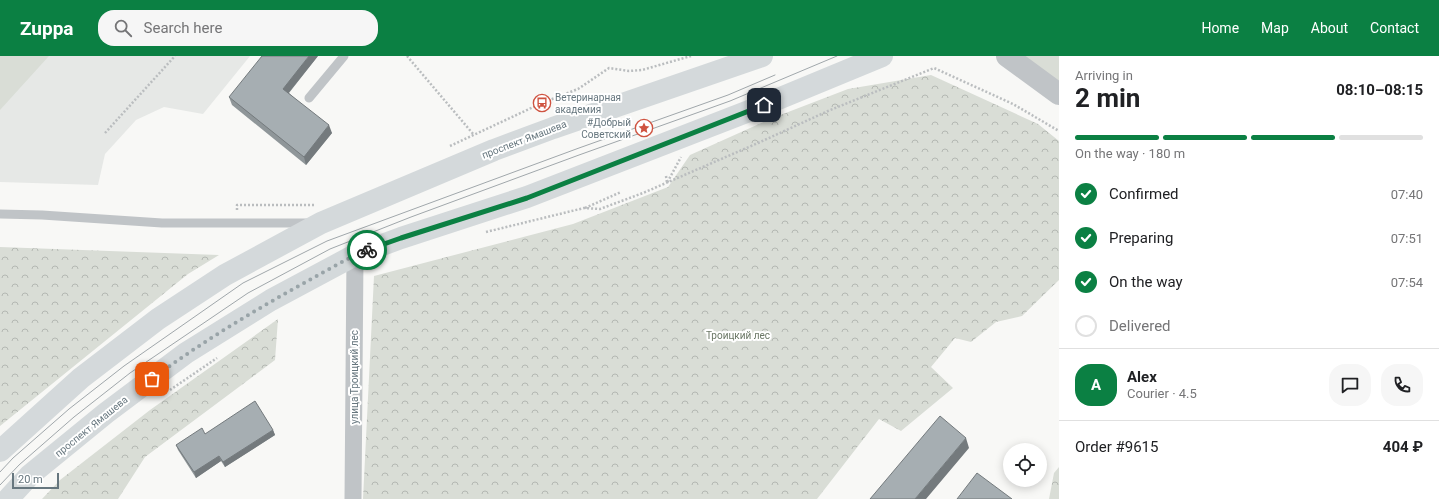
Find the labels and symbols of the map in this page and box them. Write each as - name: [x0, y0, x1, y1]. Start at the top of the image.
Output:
- pin: [747, 88, 781, 122]
- place label: Ветеринарная академия: [555, 92, 621, 115]
- bus stop icon: Ветеринарная академия: [532, 93, 552, 113]
- place label: #Добрый Советский: [581, 117, 631, 140]
- street label: проспект Ямашева: [480, 118, 568, 161]
- place icon: #Добрый Советский: [634, 118, 654, 138]
- courier: [347, 230, 387, 270]
- street label: улица Троицкий лес: [349, 330, 360, 424]
- park label: Троицкий лес: [706, 330, 770, 341]
- pin: [135, 362, 169, 396]
- street label: проспект Ямашева: [53, 394, 130, 459]
- scale bar: [12, 471, 59, 490]

